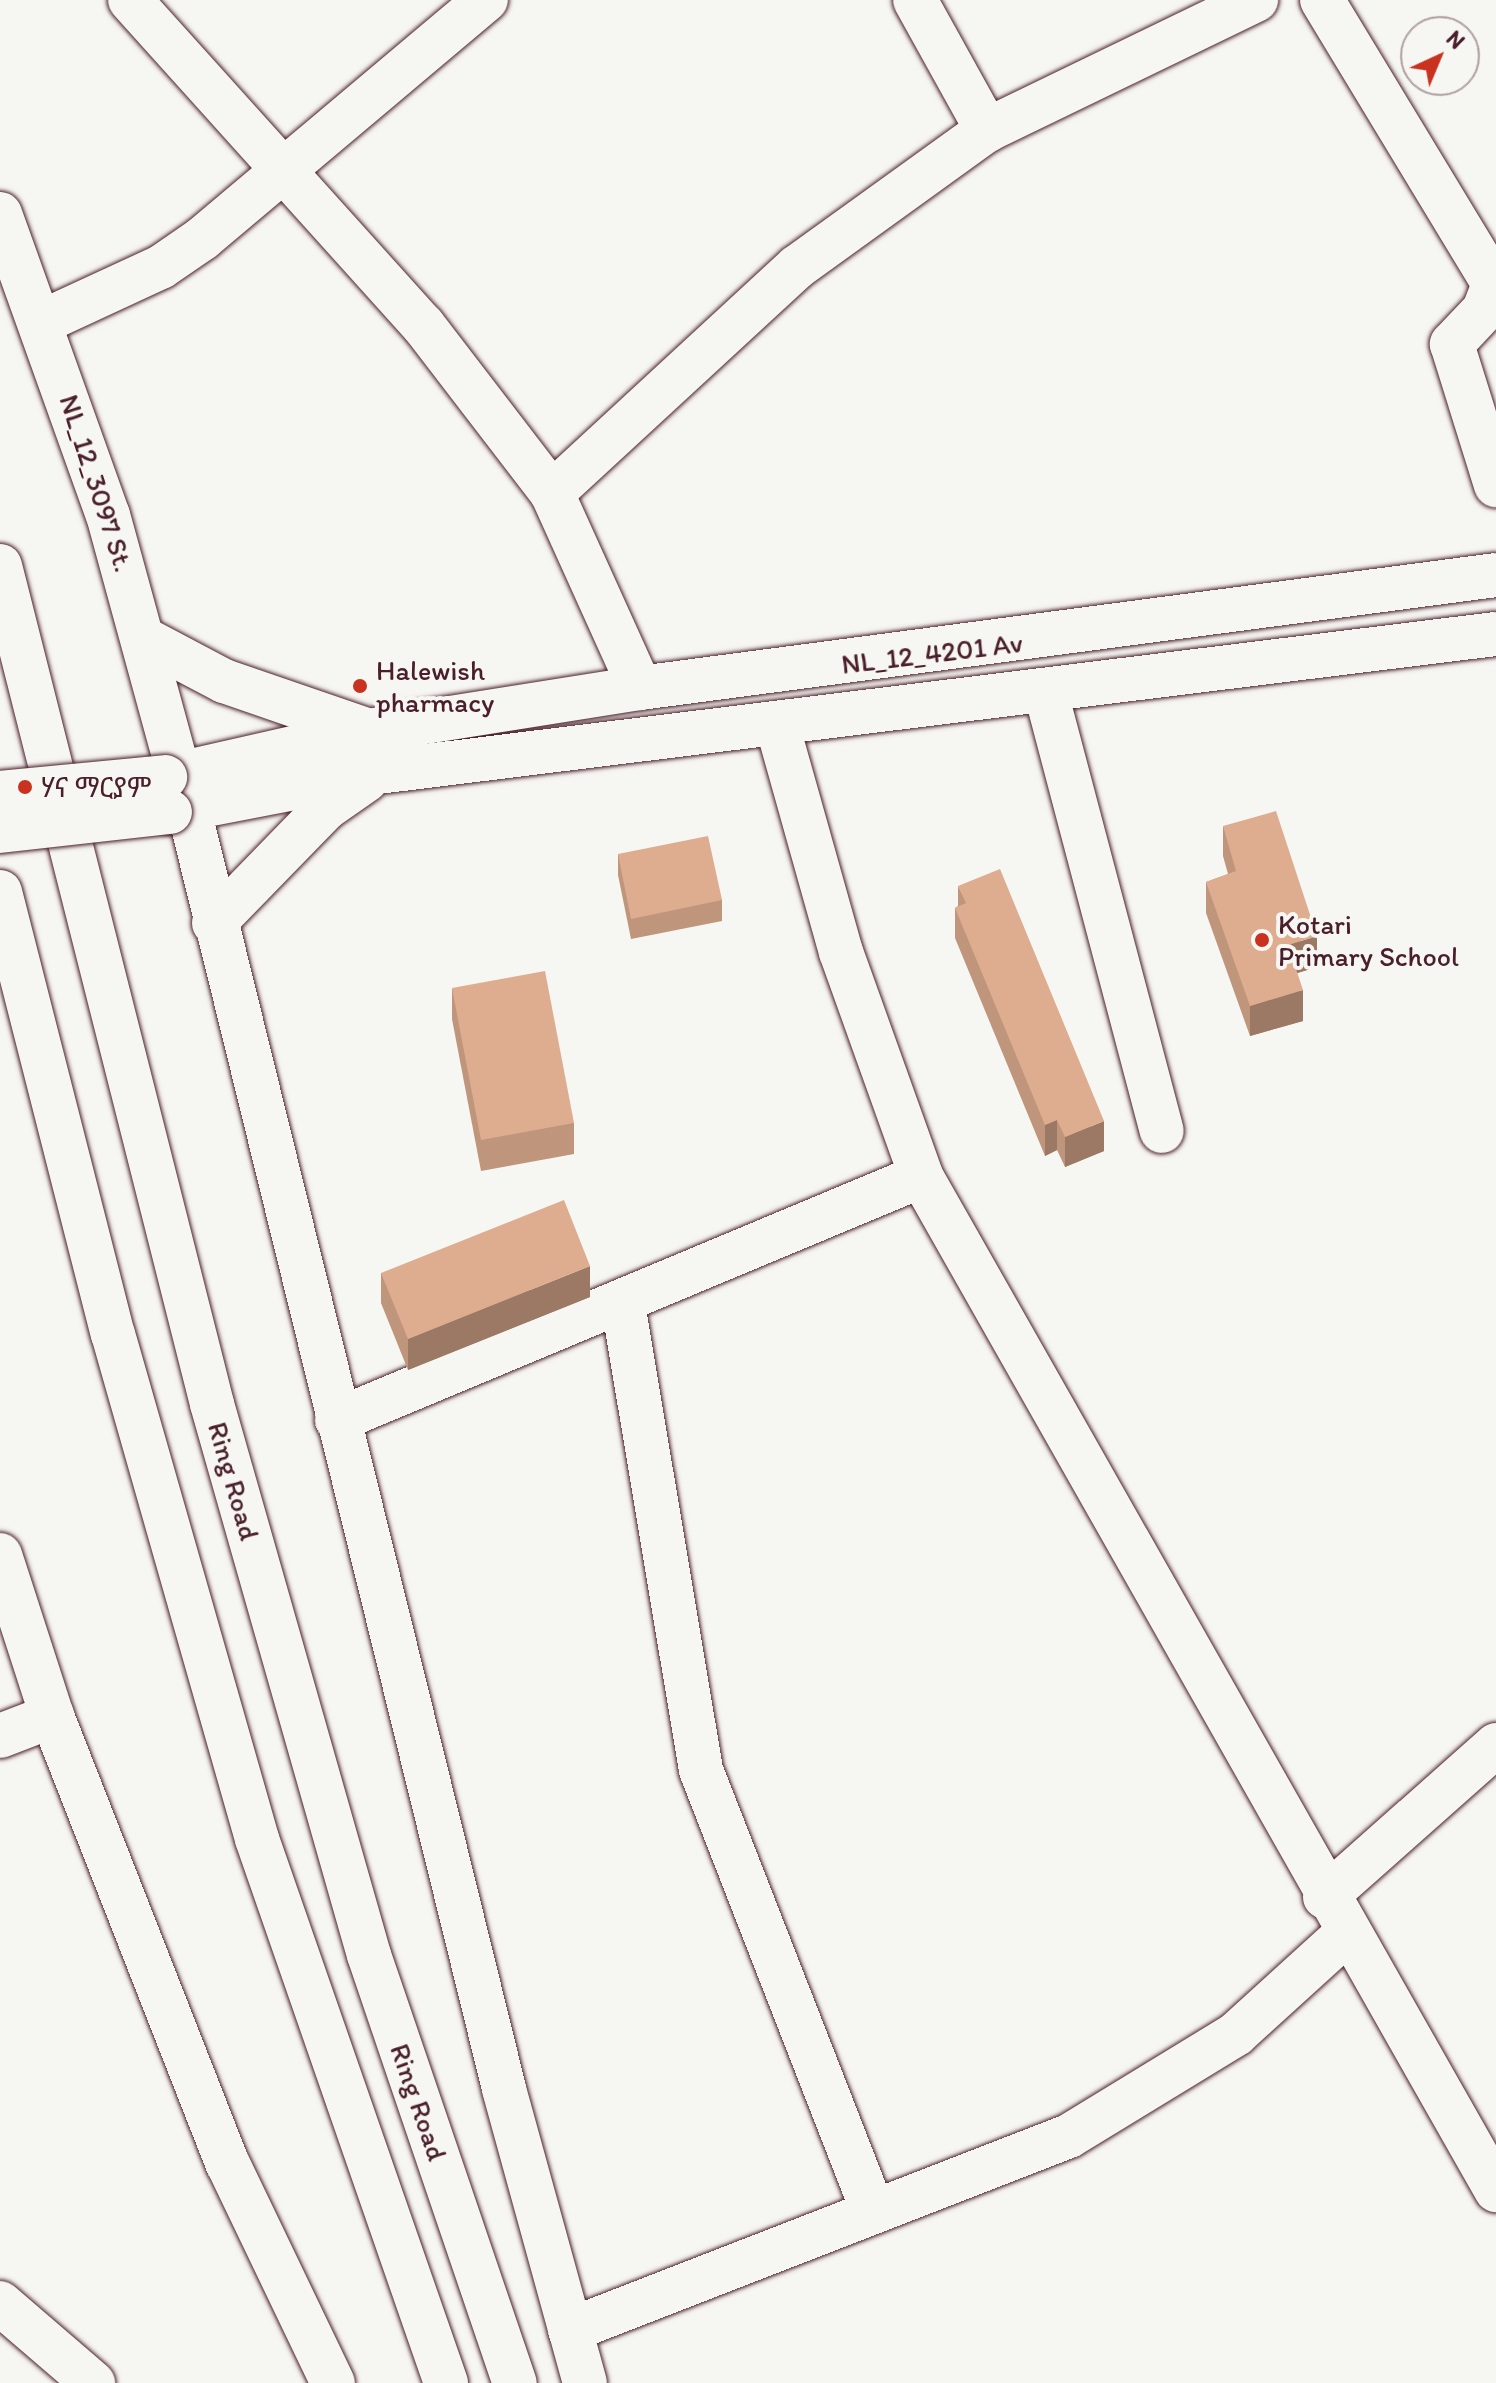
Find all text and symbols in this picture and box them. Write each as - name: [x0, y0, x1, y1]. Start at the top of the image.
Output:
- north arrow: [1400, 16, 1480, 96]
- text: N: [1441, 25, 1470, 55]
- street label: NL_12_3097 St.: [53, 390, 141, 576]
- street label: NL_12_4201 Av: [839, 625, 1025, 681]
- place label: Halewish pharmacy: [376, 653, 494, 719]
- marker: Halewish pharmacy: [351, 677, 369, 695]
- place label: ሃና ማርያም: [41, 770, 151, 804]
- marker: ሃና ማርያም: [16, 778, 34, 796]
- place label: Kotari Primary School: [1278, 907, 1459, 973]
- marker: Kotari Primary School: [1253, 931, 1271, 949]
- street label: Ring Road: [201, 1418, 267, 1544]
- street label: Ring Road: [383, 2039, 455, 2165]

